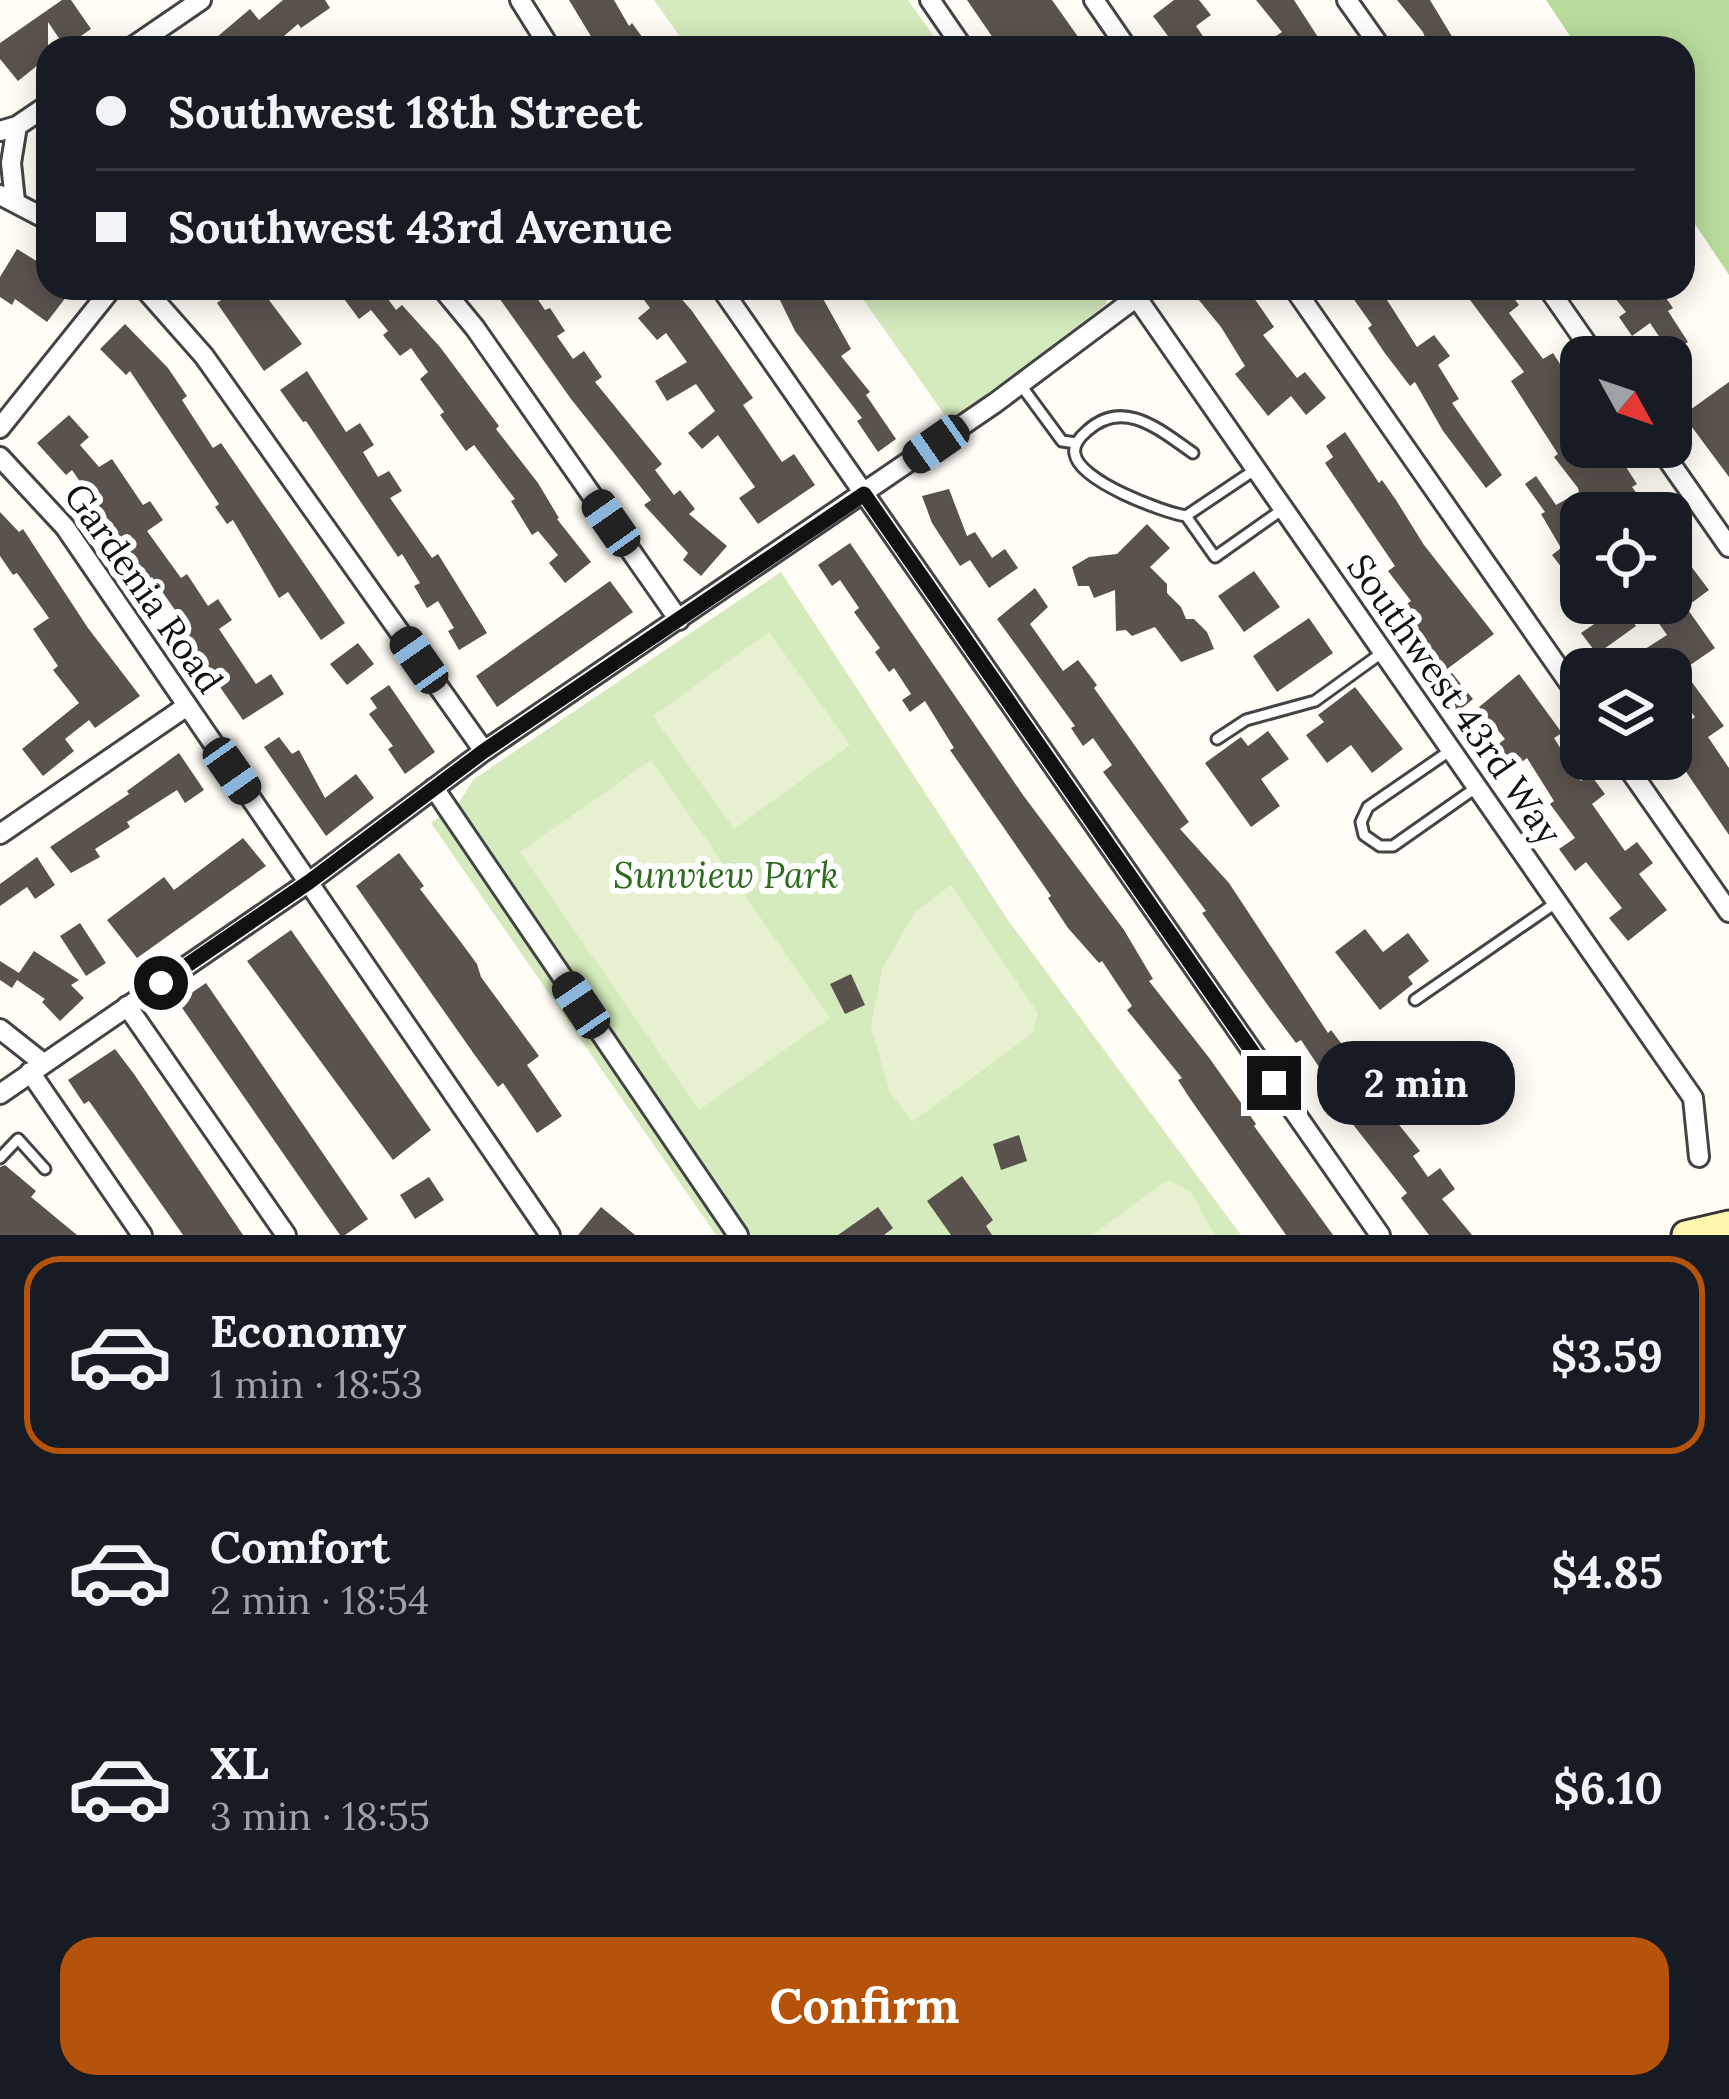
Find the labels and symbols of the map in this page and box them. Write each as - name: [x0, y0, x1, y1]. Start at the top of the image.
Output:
- north arrow: [1560, 336, 1692, 468]
- car: [896, 409, 976, 479]
- street label: Gardenia Road: [55, 474, 233, 702]
- car: [576, 483, 646, 563]
- street label: Southwest 43rd Way: [1338, 545, 1572, 853]
- car: [384, 620, 454, 700]
- car: [197, 731, 267, 811]
- park label: Sunview Park: [613, 852, 839, 898]
- route start: [134, 956, 188, 1010]
- car: [546, 965, 616, 1045]
- callout: 2 min: [1316, 1041, 1514, 1125]
- route end: [1247, 1056, 1301, 1110]

